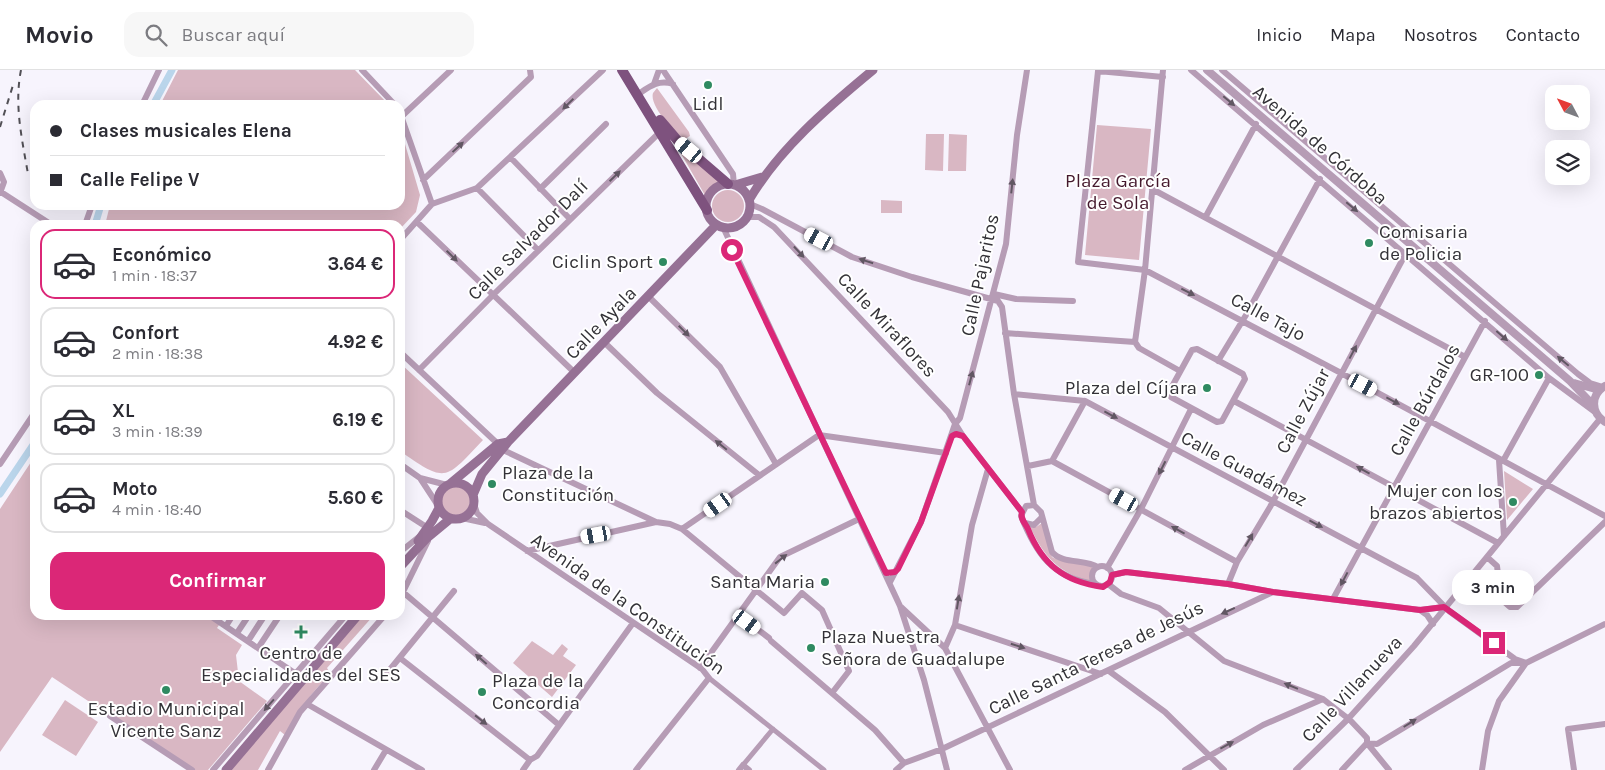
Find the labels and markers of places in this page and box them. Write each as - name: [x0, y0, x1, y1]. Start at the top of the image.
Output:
- marker: Lidl: [702, 79, 714, 91]
- place label: Lidl: [692, 93, 724, 115]
- place label: Comisaria de Policia: [1379, 221, 1468, 265]
- marker: Comisaria de Policia: [1363, 237, 1375, 249]
- place label: Ciclin Sport: [552, 251, 653, 273]
- marker: Ciclin Sport: [657, 256, 669, 268]
- place label: GR-100: [1470, 364, 1529, 386]
- marker: GR-100: [1533, 369, 1545, 381]
- place label: Plaza del Cíjara: [1065, 377, 1197, 399]
- marker: Plaza del Cíjara: [1201, 382, 1213, 394]
- place label: Plaza de la Constitución: [502, 462, 614, 506]
- marker: Plaza de la Constitución: [486, 478, 498, 490]
- place label: Mujer con los brazos abiertos: [1369, 480, 1503, 524]
- marker: Mujer con los brazos abiertos: [1507, 496, 1519, 508]
- place label: Santa Maria: [710, 571, 815, 593]
- marker: Santa Maria: [819, 576, 831, 588]
- marker: Centro de Especialidades del SES: [294, 625, 308, 639]
- place label: Plaza Nuestra Señora de Guadalupe: [821, 626, 1005, 670]
- place label: Centro de Especialidades del SES: [201, 642, 401, 686]
- marker: Plaza Nuestra Señora de Guadalupe: [805, 642, 817, 654]
- place label: Plaza de la Concordia: [492, 670, 584, 714]
- marker: Estadio Municipal Vicente Sanz: [160, 684, 172, 696]
- marker: Plaza de la Concordia: [476, 686, 488, 698]
- place label: Estadio Municipal Vicente Sanz: [87, 698, 245, 742]

